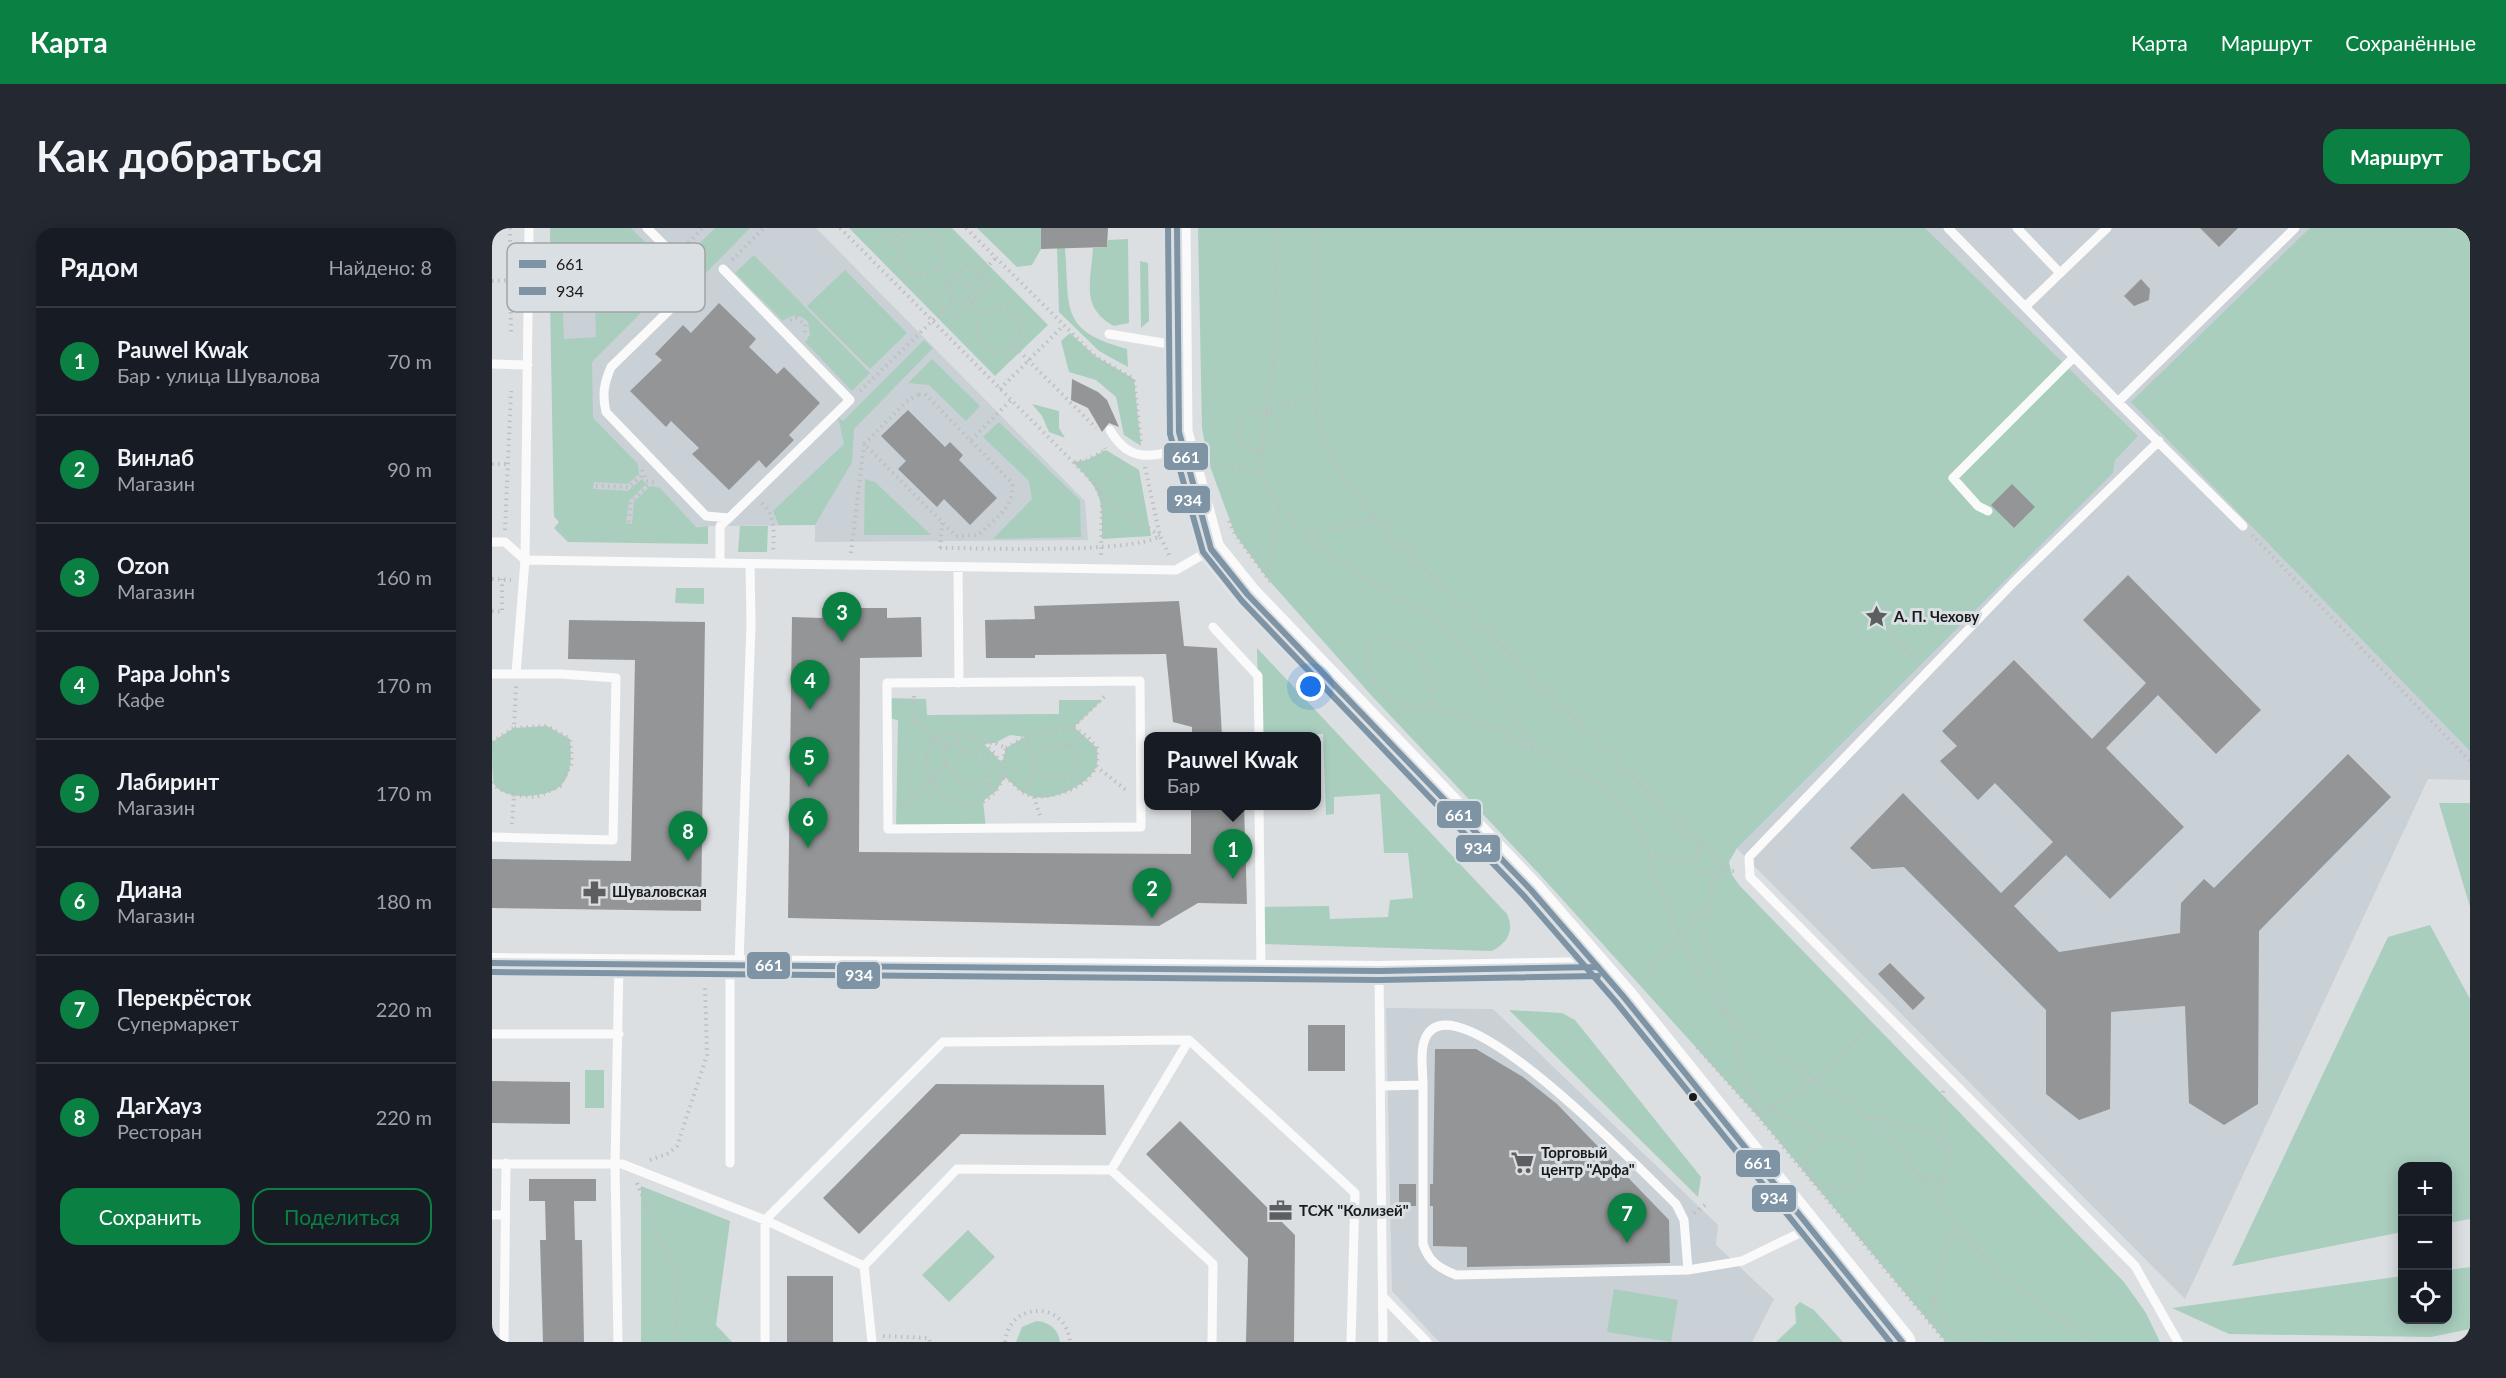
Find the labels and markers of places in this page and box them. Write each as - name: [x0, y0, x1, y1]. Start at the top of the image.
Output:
- pin: 3: [822, 592, 862, 642]
- place icon: А. П. Чехову: [1863, 604, 1889, 630]
- place label: А. П. Чехову: [1893, 607, 1979, 625]
- pin: 4: [790, 660, 830, 710]
- pin: 5: [790, 738, 828, 787]
- pin: 6: [788, 798, 828, 848]
- pin: 8: [668, 812, 708, 861]
- pin: 1: [1214, 830, 1252, 879]
- pin: 2: [1132, 868, 1172, 918]
- pharmacy icon: Шуваловская: [581, 879, 607, 905]
- place label: Шуваловская: [612, 882, 707, 900]
- unlabelled marker: [1687, 1091, 1699, 1103]
- place label: Торговый центр "Арфа": [1541, 1143, 1635, 1178]
- supermarket icon: Торговый центр "Арфа": [1510, 1149, 1536, 1175]
- pin: 7: [1608, 1194, 1646, 1243]
- office icon: ТСЖ "Колизей": [1268, 1198, 1294, 1224]
- place label: ТСЖ "Колизей": [1299, 1201, 1409, 1219]

